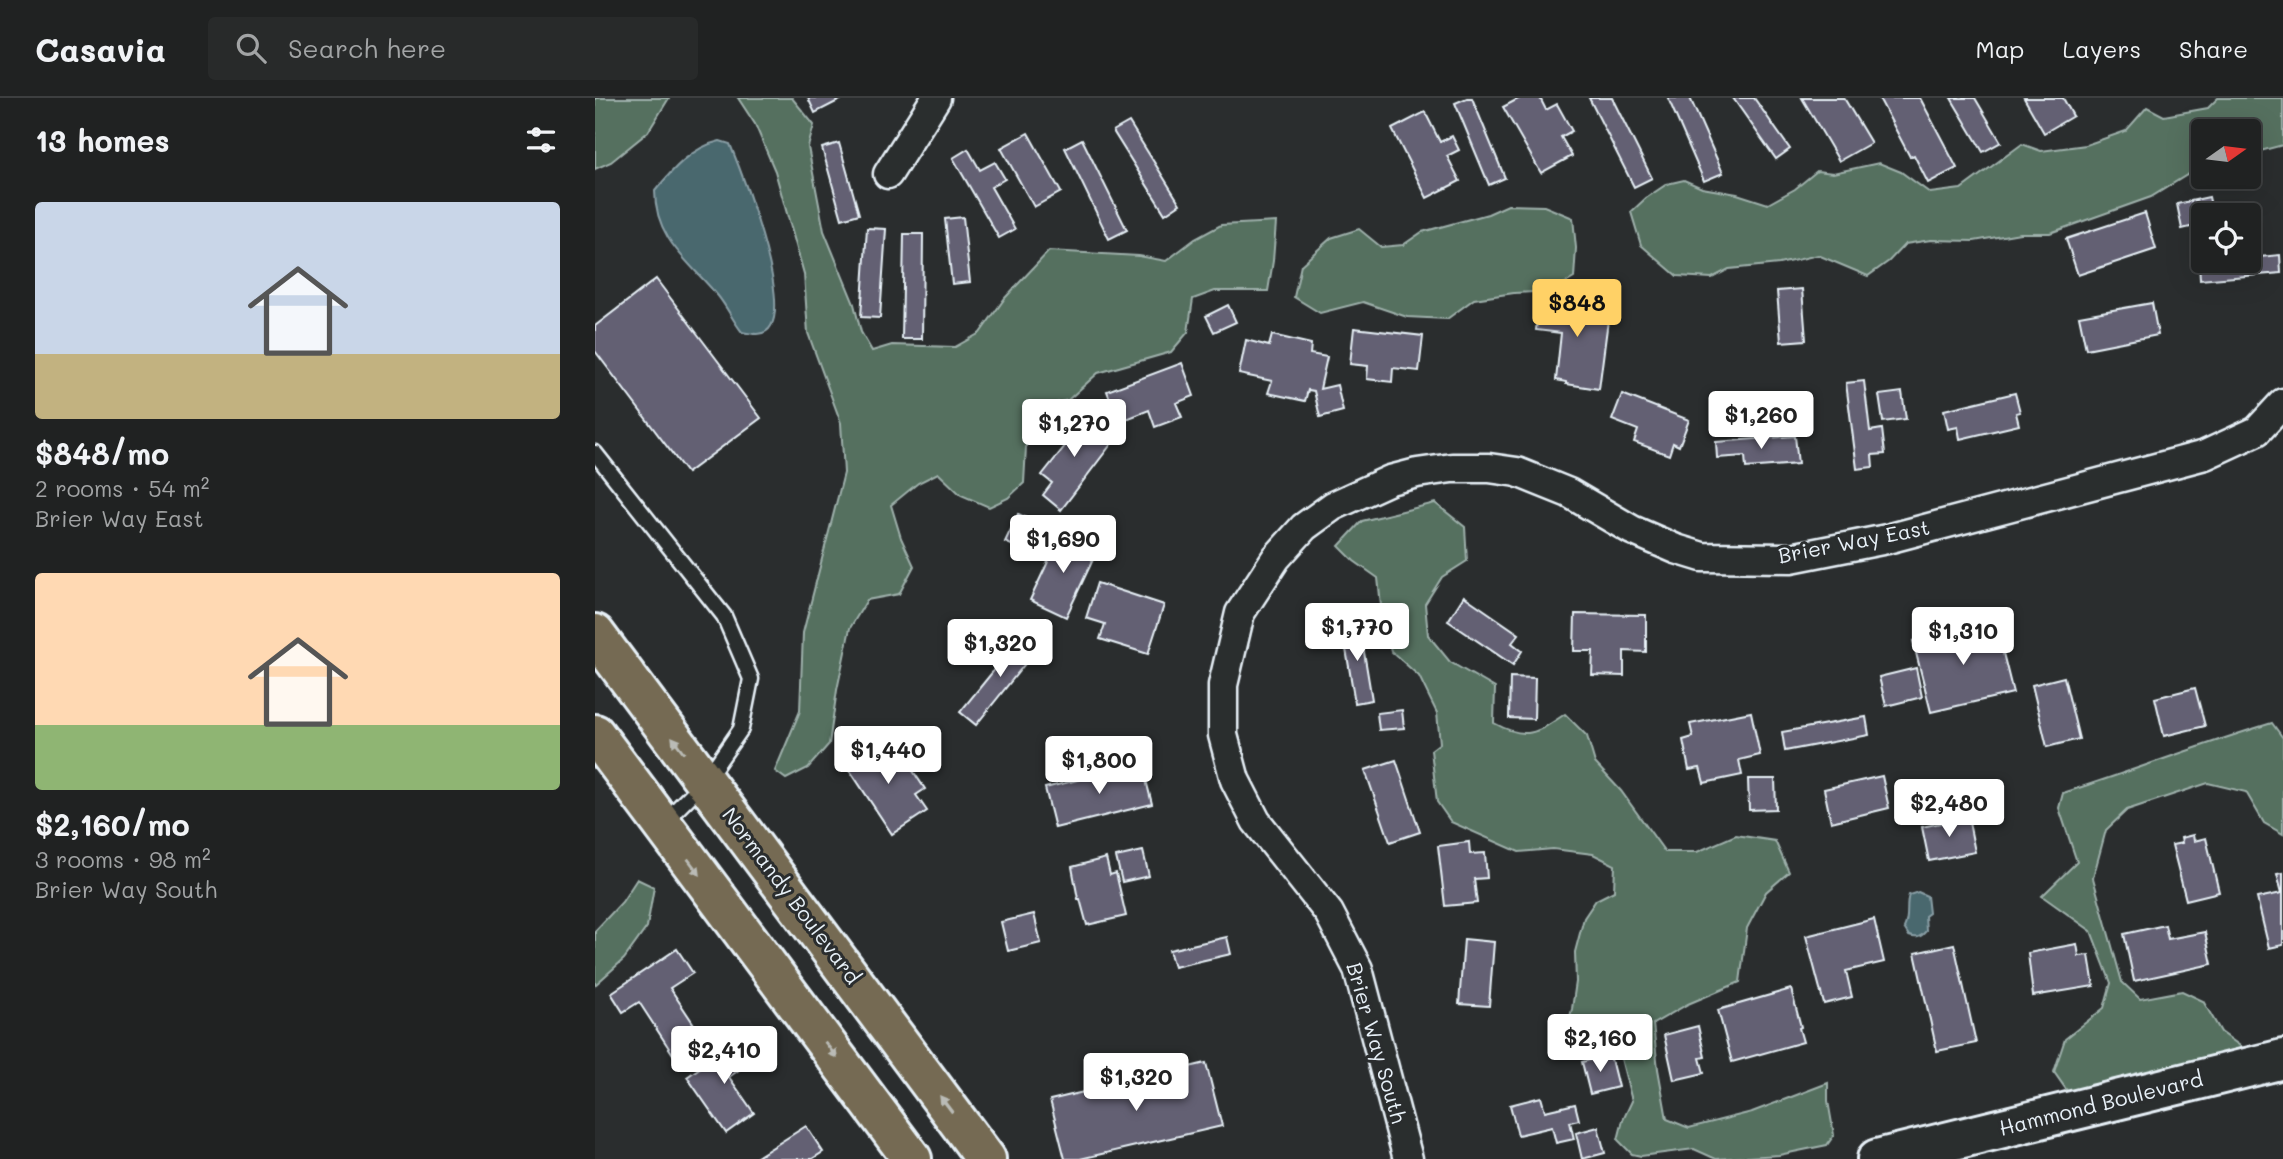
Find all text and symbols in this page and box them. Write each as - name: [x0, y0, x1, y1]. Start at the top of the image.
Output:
- search box: [208, 17, 698, 80]
- text: Casavia: [35, 27, 166, 70]
- icon: search: [232, 29, 270, 67]
- text: Search here: [288, 31, 446, 65]
- text: Map: [1976, 33, 2024, 64]
- text: Layers: [2062, 33, 2141, 64]
- text: Share: [2179, 33, 2248, 64]
- north arrow: [2191, 119, 2261, 189]
- map controls: [2191, 119, 2261, 273]
- text: 13 homes: [35, 120, 170, 160]
- icon: filters: [522, 121, 560, 159]
- button: locate: [2191, 203, 2261, 273]
- icon: home: [235, 248, 361, 374]
- pin: $848: [1536, 280, 1618, 339]
- text: $848: [1548, 287, 1606, 317]
- pin: $1,260: [1704, 392, 1818, 451]
- text: $1,260: [1724, 399, 1798, 429]
- pin: $1,270: [1017, 400, 1131, 459]
- text: $1,270: [1038, 407, 1110, 437]
- text: $848/mo: [35, 433, 169, 473]
- text: 2 rooms · 54 m²: [35, 473, 210, 503]
- text: Brier Way East: [35, 503, 204, 533]
- street label: Brier Way East: [1776, 513, 1932, 568]
- pin: $1,690: [1006, 516, 1120, 575]
- text: $1,690: [1026, 523, 1100, 553]
- pin: $1,770: [1300, 603, 1414, 663]
- pin: $1,310: [1906, 608, 2020, 667]
- text: $1,770: [1321, 611, 1393, 641]
- text: $1,310: [1928, 615, 1998, 645]
- icon: home: [235, 619, 361, 745]
- pin: $1,320: [943, 620, 1057, 679]
- text: $1,320: [964, 627, 1036, 657]
- pin: $1,440: [831, 726, 945, 786]
- text: $1,440: [850, 734, 926, 764]
- one-way arrow: [671, 736, 685, 754]
- pin: $1,800: [1042, 736, 1156, 796]
- text: $1,800: [1061, 744, 1137, 774]
- pin: $2,480: [1892, 780, 2006, 839]
- text: $2,480: [1910, 787, 1988, 817]
- street label: Normandy Boulevard: [717, 801, 867, 989]
- text: $2,160/mo: [35, 804, 190, 844]
- text: 3 rooms · 98 m²: [35, 844, 211, 874]
- one-way arrow: [687, 858, 702, 876]
- text: Brier Way South: [35, 874, 217, 904]
- street label: Brier Way South: [1342, 959, 1413, 1126]
- pin: $2,160: [1543, 1014, 1657, 1074]
- text: $2,160: [1563, 1022, 1637, 1052]
- pin: $2,410: [667, 1026, 781, 1086]
- text: $2,410: [687, 1034, 761, 1064]
- one-way arrow: [823, 1040, 838, 1058]
- pin: $1,320: [1079, 1054, 1193, 1113]
- text: $1,320: [1100, 1061, 1172, 1091]
- street label: Hammond Boulevard: [1996, 1064, 2205, 1141]
- one-way arrow: [939, 1095, 953, 1113]

